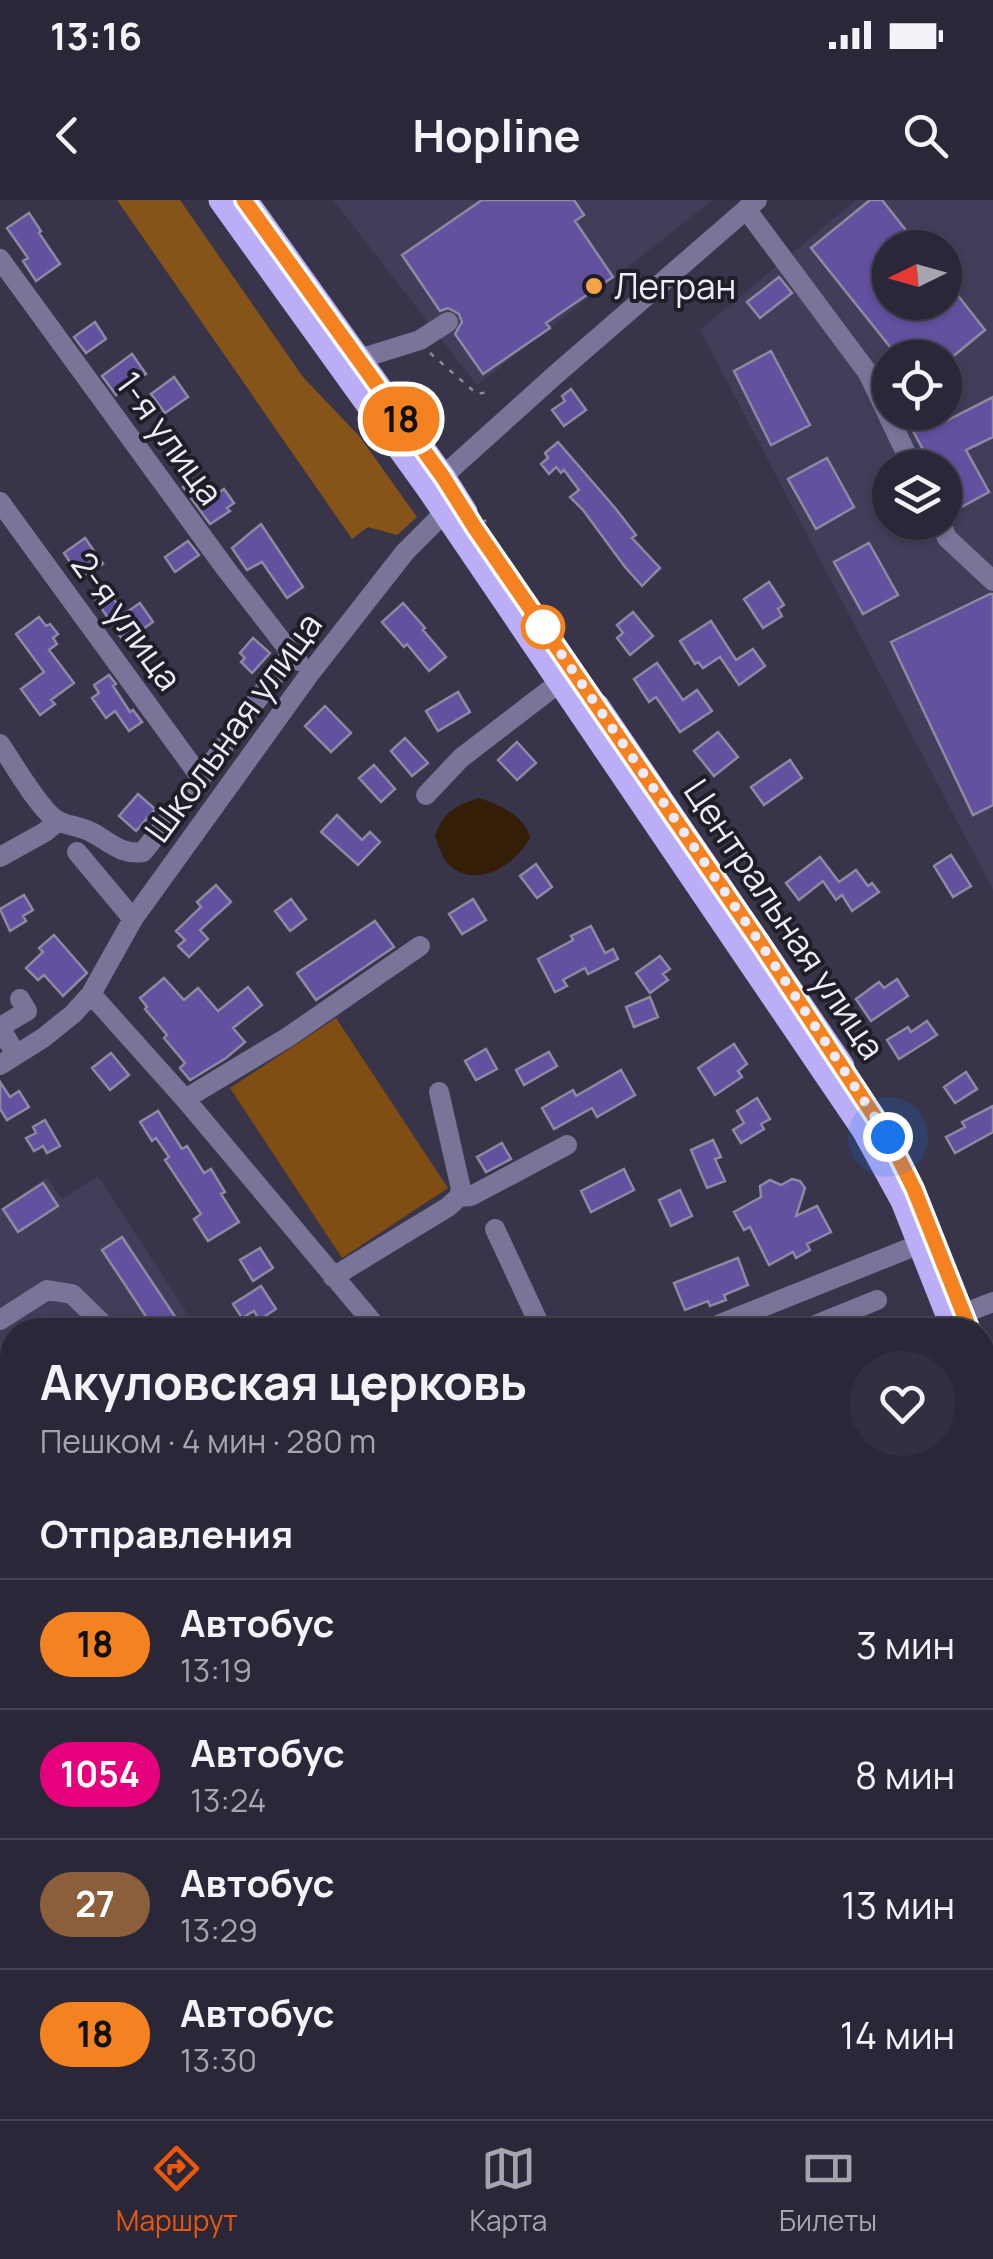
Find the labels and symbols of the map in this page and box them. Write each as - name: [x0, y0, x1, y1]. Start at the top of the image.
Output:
- north arrow: [872, 230, 962, 320]
- place label: Легран: [614, 262, 736, 310]
- marker: Легран: [583, 275, 605, 297]
- street label: 1-я улица: [105, 362, 235, 514]
- line badge: 18: [356, 386, 446, 452]
- street label: 2-я улица: [61, 542, 193, 700]
- street label: Школьная улица: [133, 602, 333, 852]
- unlabelled marker: [522, 606, 564, 648]
- street label: Центральная улица: [673, 770, 897, 1068]
- your location: [863, 1112, 913, 1162]

